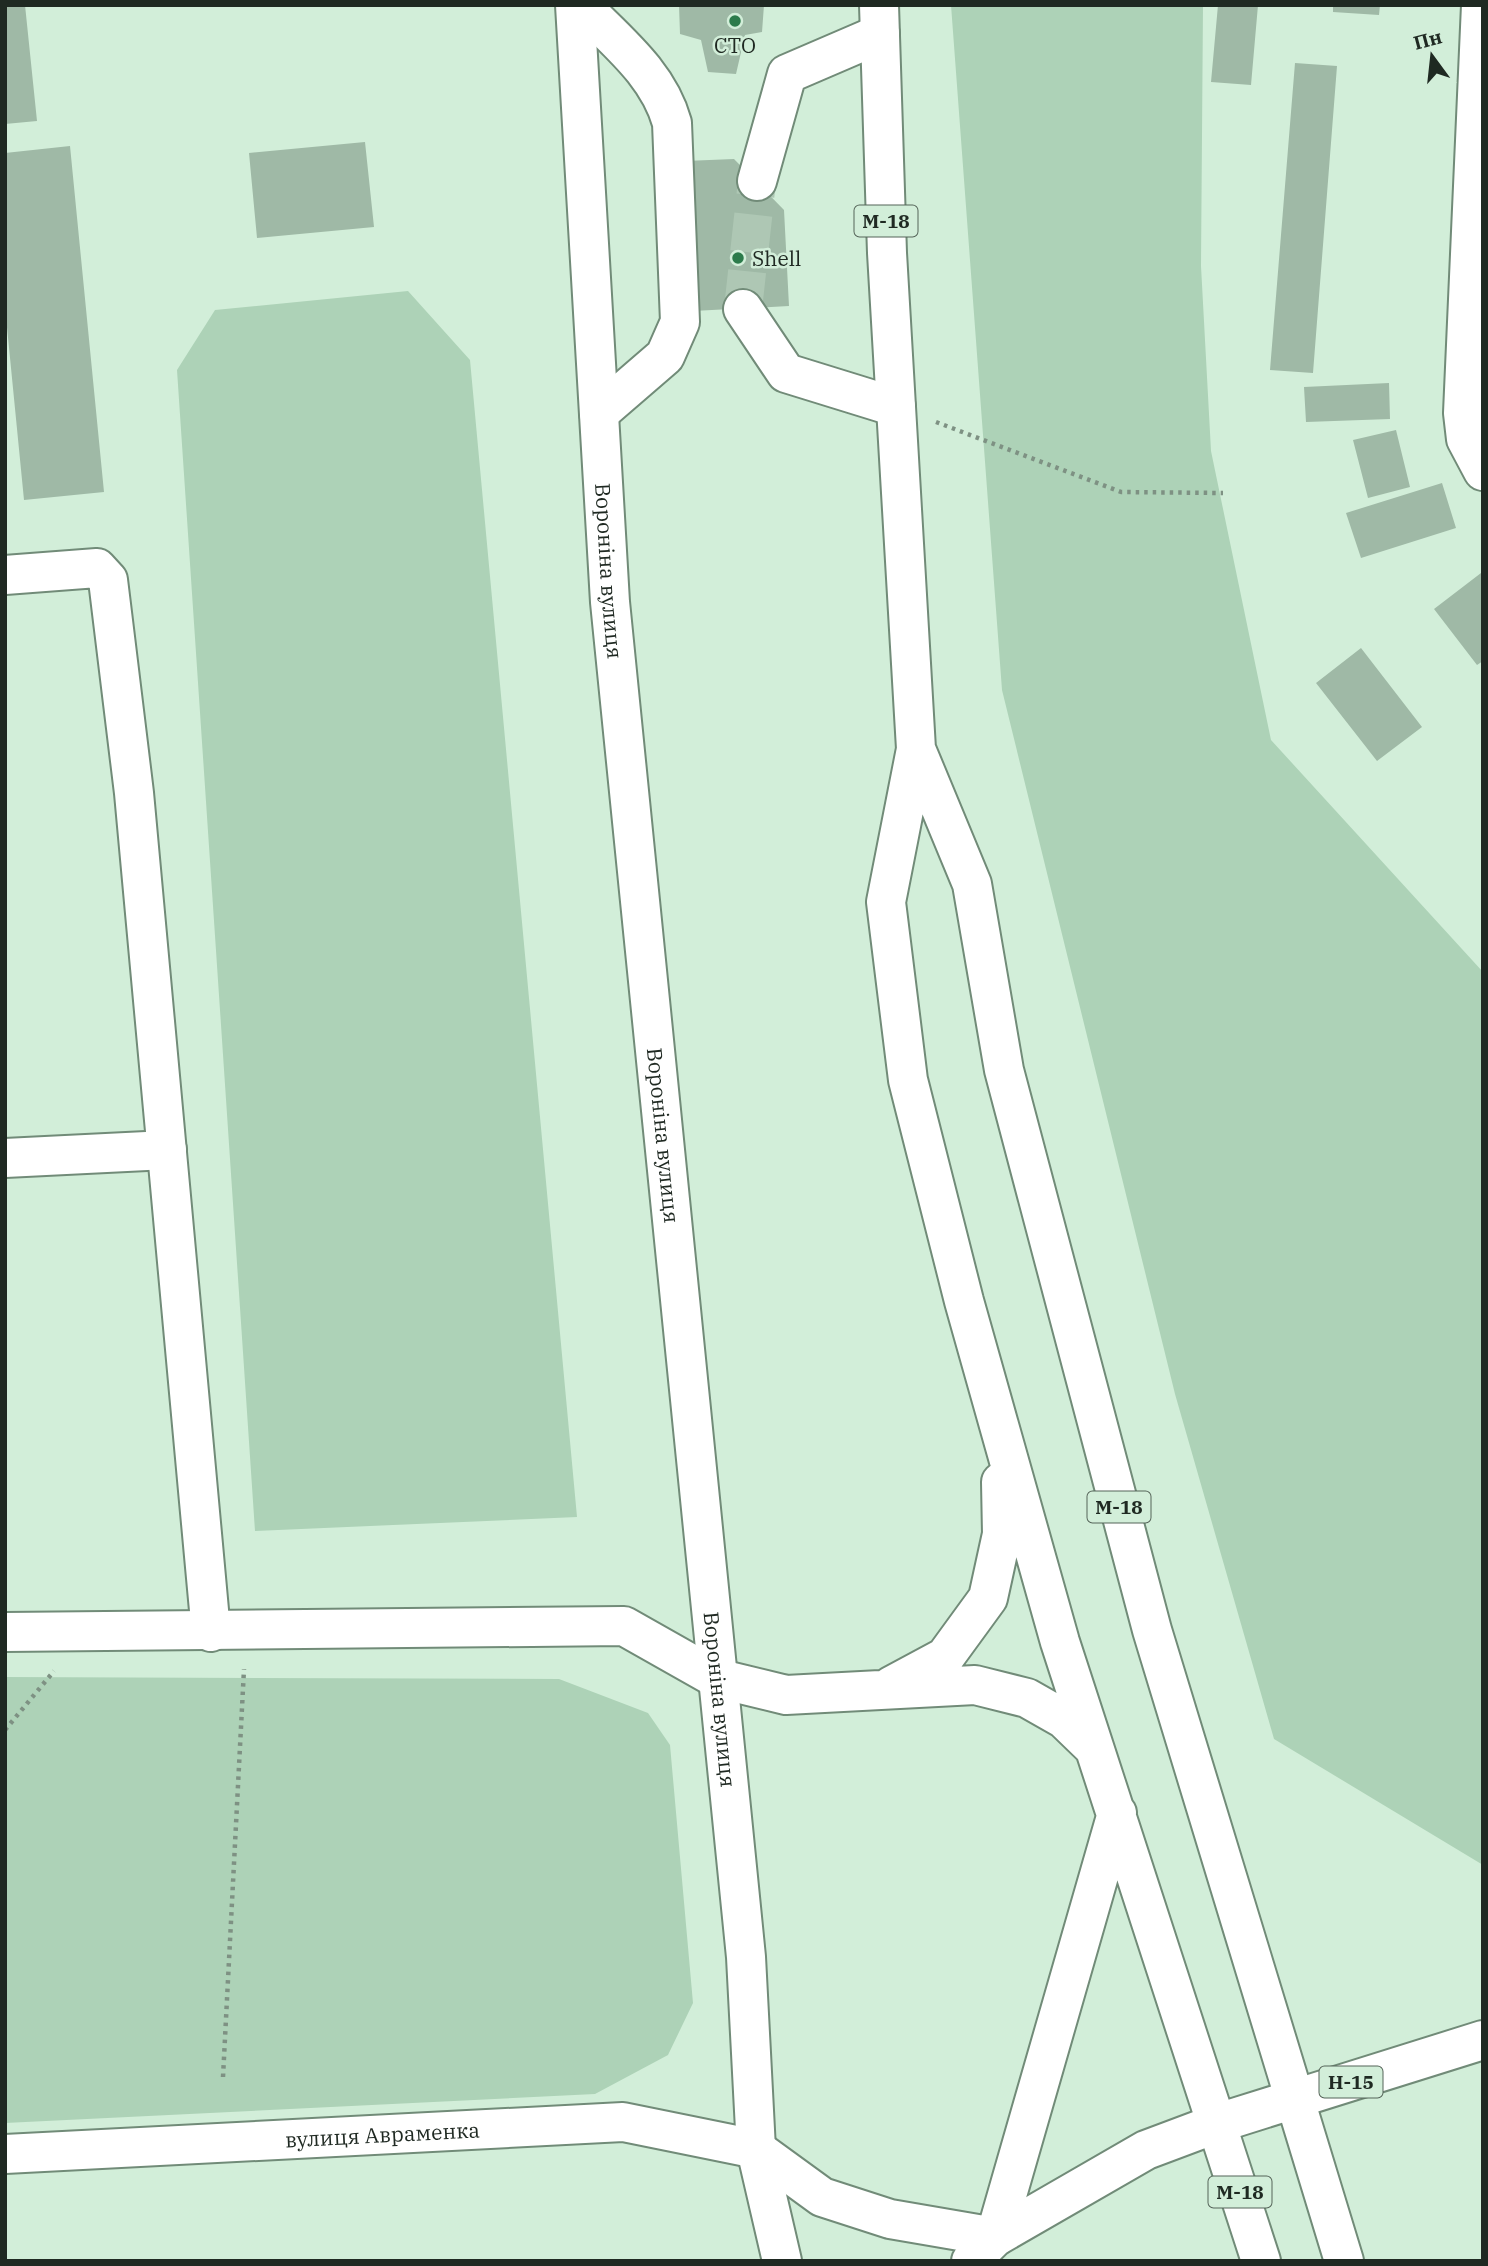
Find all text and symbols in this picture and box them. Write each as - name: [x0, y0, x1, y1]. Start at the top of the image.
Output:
- marker: СТО: [727, 13, 743, 29]
- north arrow: [1397, 21, 1467, 91]
- text: Пн: [1411, 24, 1444, 55]
- place label: СТО: [714, 31, 756, 59]
- road number: М-18: [854, 206, 917, 236]
- place label: Shell: [752, 244, 801, 272]
- marker: Shell: [730, 250, 746, 266]
- street label: Вороніна вулиця: [589, 482, 630, 660]
- street label: Вороніна вулиця: [641, 1046, 686, 1224]
- road number: М-18: [1088, 1492, 1150, 1522]
- street label: Вороніна вулиця: [697, 1610, 743, 1789]
- road number: Н-15: [1320, 2066, 1382, 2098]
- street label: вулиця Авраменка: [284, 2115, 481, 2153]
- road number: М-18: [1208, 2176, 1272, 2208]

